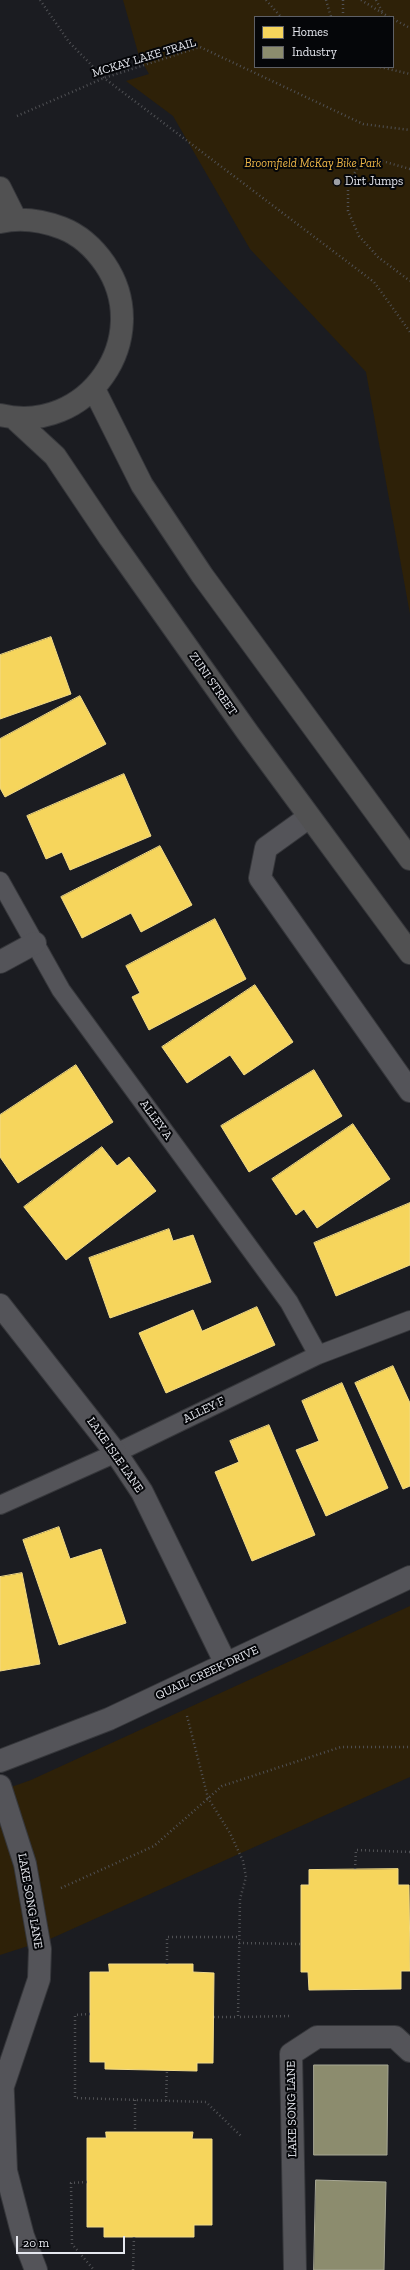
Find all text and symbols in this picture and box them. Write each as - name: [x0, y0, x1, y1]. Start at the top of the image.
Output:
- legend: [254, 16, 394, 68]
- text: Homes: [292, 25, 328, 39]
- street label: MCKAY LAKE TRAIL: [90, 35, 198, 81]
- text: Industry: [292, 45, 337, 59]
- park label: Broomfield McKay Bike Park: [245, 157, 381, 171]
- place label: Dirt Jumps: [345, 175, 403, 189]
- marker: Dirt Jumps: [332, 177, 342, 187]
- street label: ZUNI STREET: [186, 650, 240, 718]
- street label: ALLEY A: [137, 1097, 175, 1143]
- street label: ALLEY F: [181, 1394, 227, 1426]
- street label: LAKE ISLE LANE: [84, 1415, 146, 1495]
- street label: QUAIL CREEK DRIVE: [153, 1643, 261, 1703]
- street label: LAKE SONG LANE: [15, 1852, 45, 1950]
- street label: LAKE SONG LANE: [284, 2061, 300, 2157]
- scale bar: [18, 2228, 127, 2254]
- text: 20 m: [23, 2236, 49, 2250]

